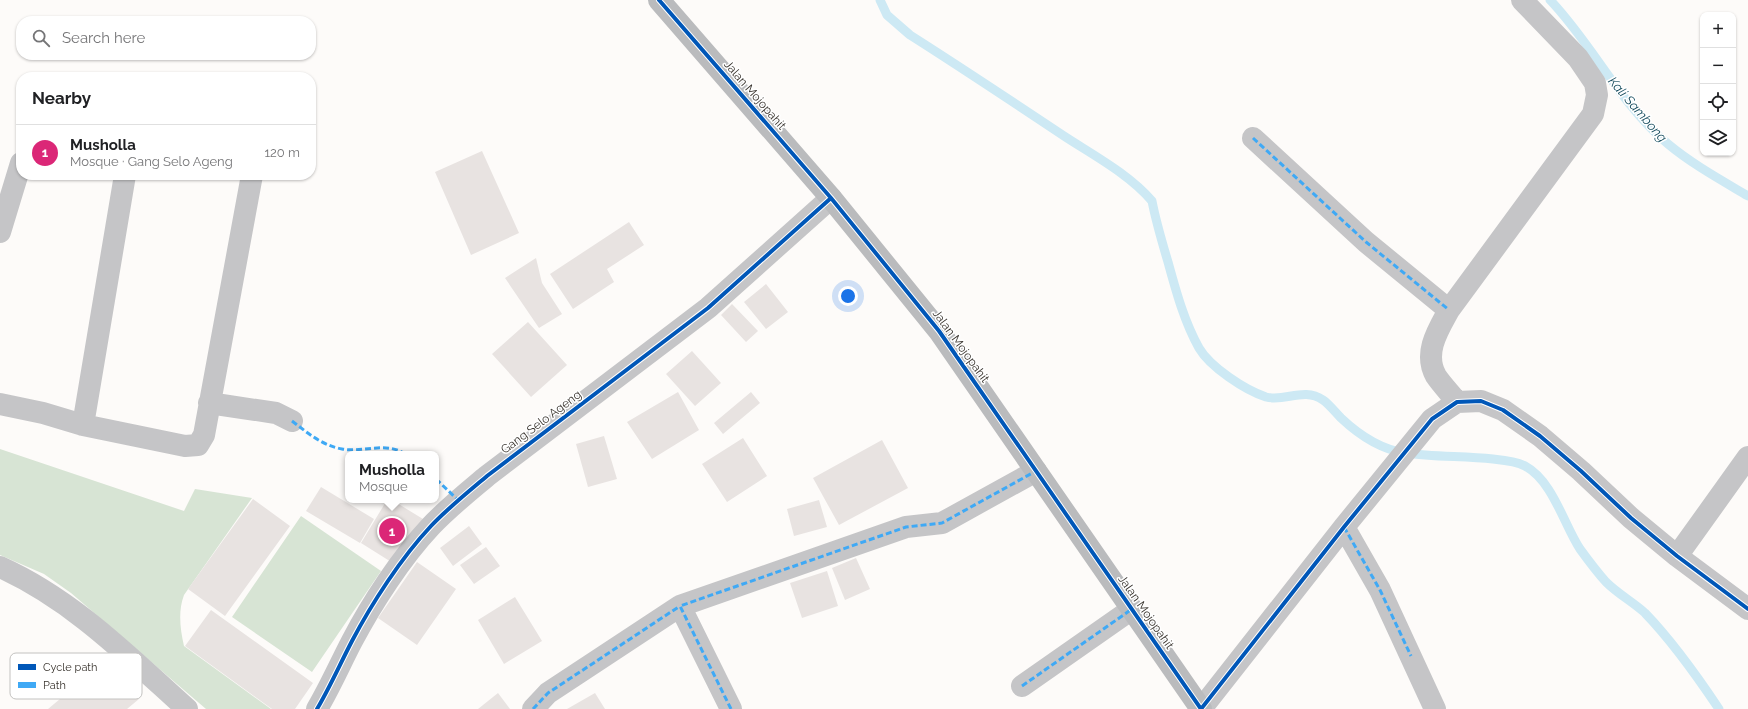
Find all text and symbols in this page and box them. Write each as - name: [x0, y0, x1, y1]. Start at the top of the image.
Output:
- map controls: [1700, 12, 1736, 156]
- button: +: [1700, 12, 1736, 48]
- search box: [16, 16, 316, 60]
- icon: search: [30, 27, 52, 49]
- text: Search here: [62, 29, 145, 47]
- button: −: [1700, 48, 1736, 84]
- street label: Jalan Mojopahit: [721, 58, 789, 132]
- water label: Kali Sambong: [1605, 74, 1670, 145]
- button: locate: [1700, 84, 1736, 120]
- text: Nearby: [32, 88, 91, 108]
- button: layers: [1700, 120, 1736, 156]
- text: Musholla: [70, 136, 136, 154]
- text: 1: [42, 145, 48, 160]
- text: 120 m: [264, 145, 300, 160]
- text: Mosque · Gang Selo Ageng: [70, 154, 233, 169]
- your location: [838, 286, 858, 306]
- street label: Jalan Mojopahit: [930, 307, 992, 385]
- street label: Gang Selo Ageng: [498, 387, 584, 457]
- popup: [345, 451, 439, 503]
- text: Musholla: [359, 461, 425, 479]
- text: Mosque: [359, 479, 408, 494]
- pin: 1: [379, 516, 405, 546]
- street label: Jalan Mojopahit: [1115, 572, 1177, 652]
- legend: [10, 653, 142, 699]
- text: Cycle path: [43, 661, 97, 674]
- text: Path: [43, 679, 66, 692]

